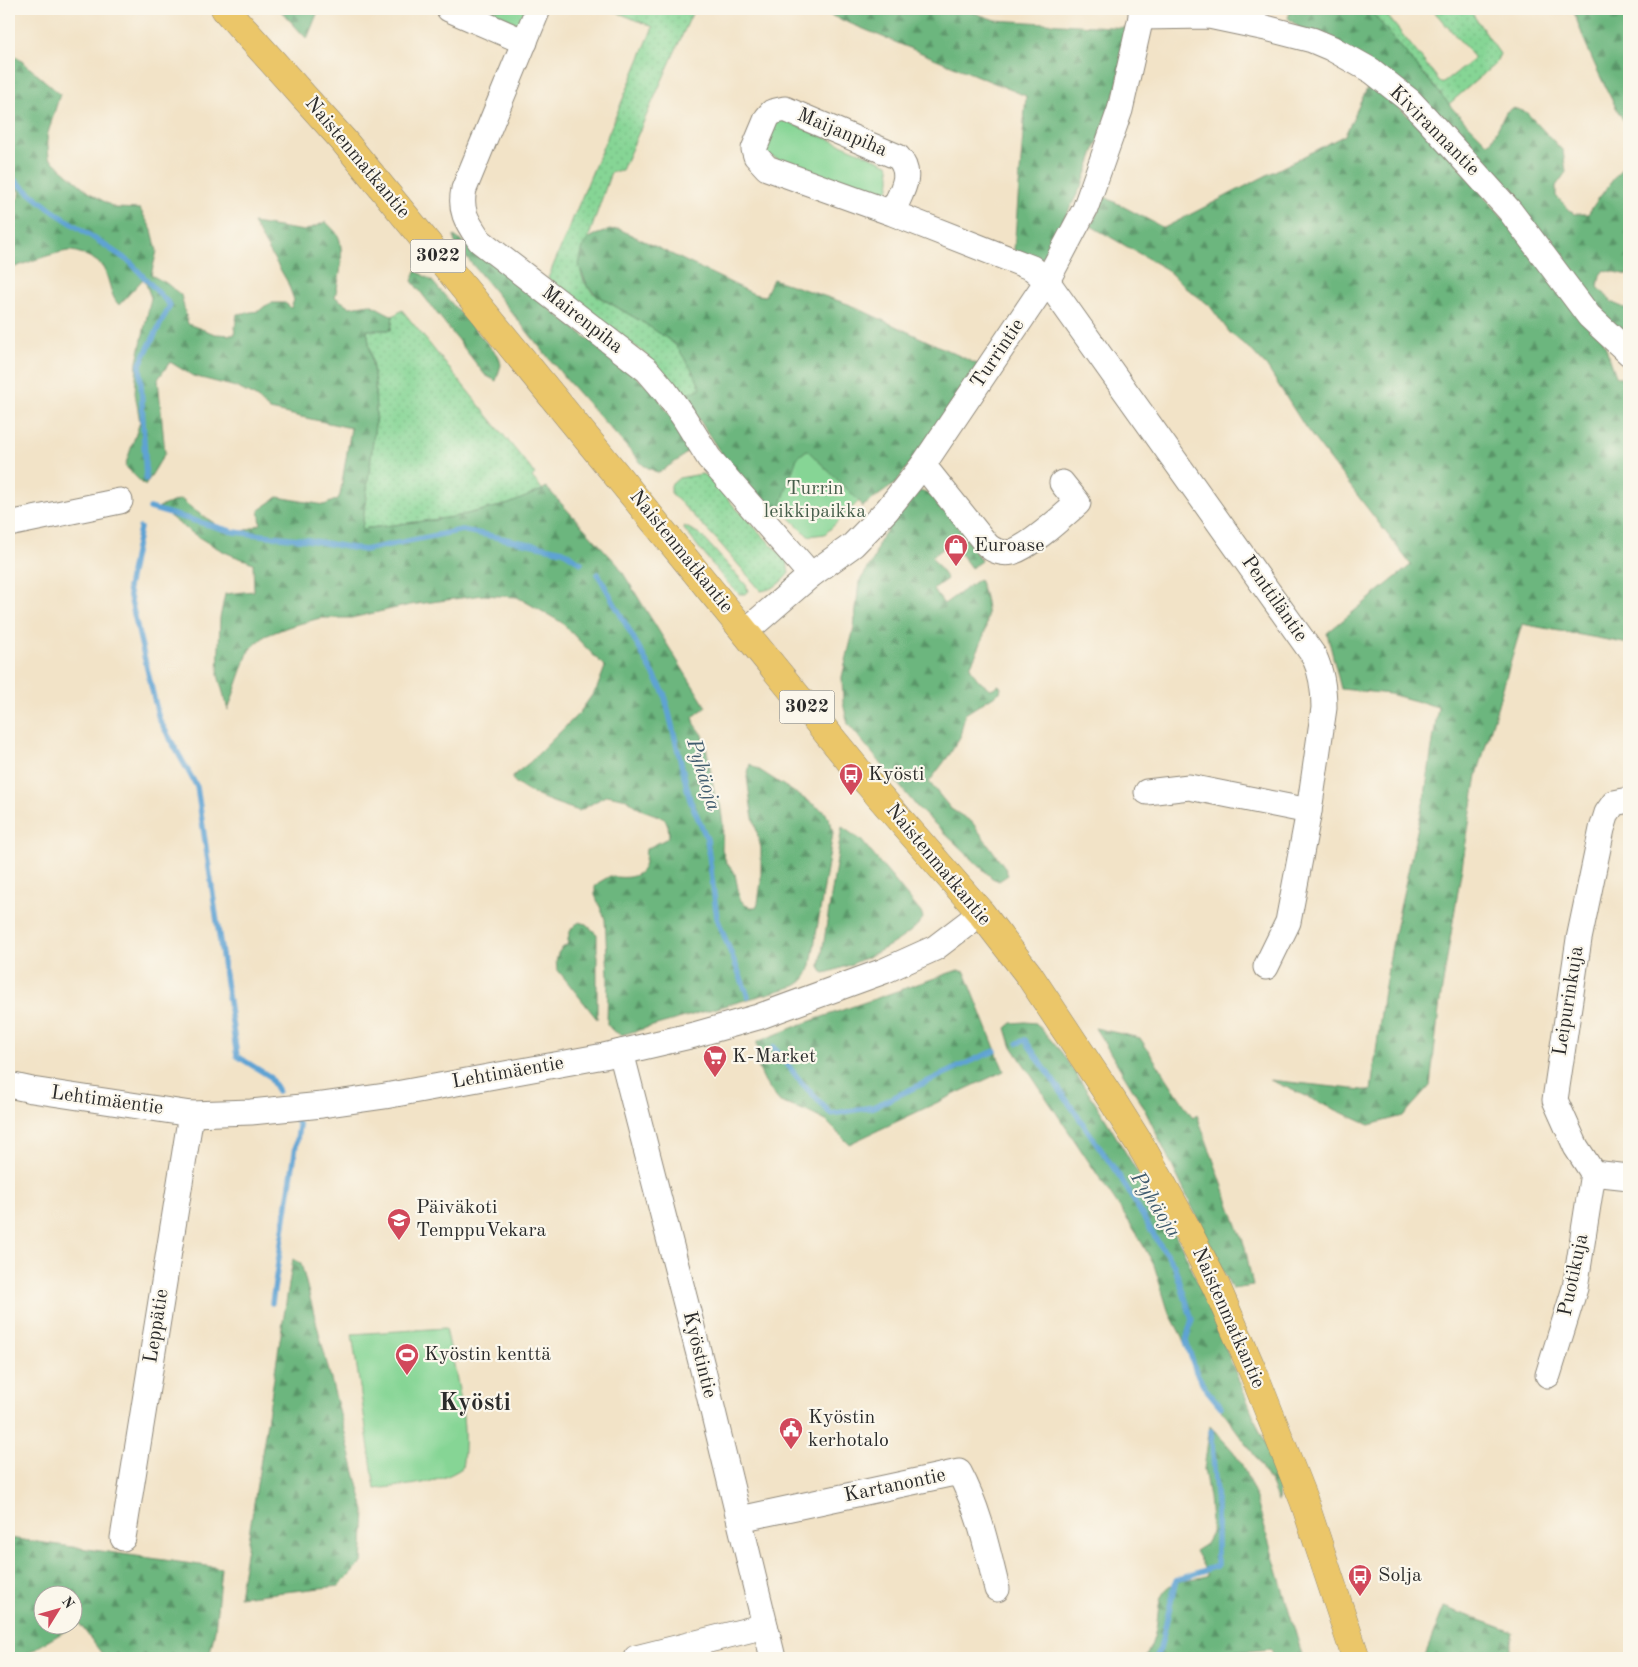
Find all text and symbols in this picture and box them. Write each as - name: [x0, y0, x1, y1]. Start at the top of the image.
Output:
- street label: Kivirannantie: [1385, 82, 1483, 180]
- street label: Naistenmatkantie: [301, 93, 413, 223]
- street label: Maijanpiha: [794, 105, 890, 161]
- road number: 3022: [410, 240, 466, 272]
- street label: Mairenpiha: [538, 282, 626, 358]
- street label: Turrintie: [968, 316, 1028, 392]
- park label: Turrin leikkipaikka: [764, 479, 866, 522]
- street label: Naistenmatkantie: [625, 487, 737, 617]
- shop icon: Euroase: [943, 533, 969, 567]
- place label: Euroase: [974, 536, 1044, 556]
- street label: Penttiläntie: [1237, 552, 1311, 646]
- road number: 3022: [780, 690, 834, 724]
- water label: Pyhäoja: [682, 735, 724, 814]
- bus stop icon: Kyösti: [838, 762, 864, 796]
- place label: Kyösti: [868, 765, 924, 785]
- street label: Naistenmatkantie: [882, 800, 994, 930]
- street label: Leipurinkuja: [1550, 945, 1588, 1057]
- supermarket icon: K-Market: [702, 1044, 728, 1078]
- place label: K-Market: [732, 1047, 816, 1067]
- street label: Lehtimäentie: [450, 1053, 566, 1093]
- street label: Lehtimäentie: [50, 1083, 164, 1119]
- water label: Pyhäoja: [1125, 1167, 1184, 1242]
- place label: Päiväkoti TemppuVekara: [416, 1198, 547, 1241]
- school or university icon: Päiväkoti TemppuVekara: [386, 1207, 412, 1241]
- street label: Puotikuja: [1555, 1232, 1593, 1318]
- street label: Naistenmatkantie: [1188, 1245, 1268, 1391]
- street label: Leppätie: [141, 1287, 173, 1365]
- street label: Kyöstintie: [679, 1309, 719, 1401]
- sports icon: Kyöstin kenttä: [394, 1342, 420, 1376]
- place label: Kyöstin kenttä: [424, 1345, 551, 1365]
- district label: Kyösti: [439, 1391, 511, 1416]
- place label: Kyöstin kerhotalo: [808, 1408, 889, 1451]
- public building icon: Kyöstin kerhotalo: [778, 1416, 804, 1450]
- street label: Kartanontie: [842, 1465, 948, 1507]
- bus stop icon: Solja: [1347, 1563, 1373, 1597]
- place label: Solja: [1378, 1566, 1422, 1586]
- north arrow: [32, 1584, 82, 1634]
- text: N: [59, 1594, 77, 1612]

